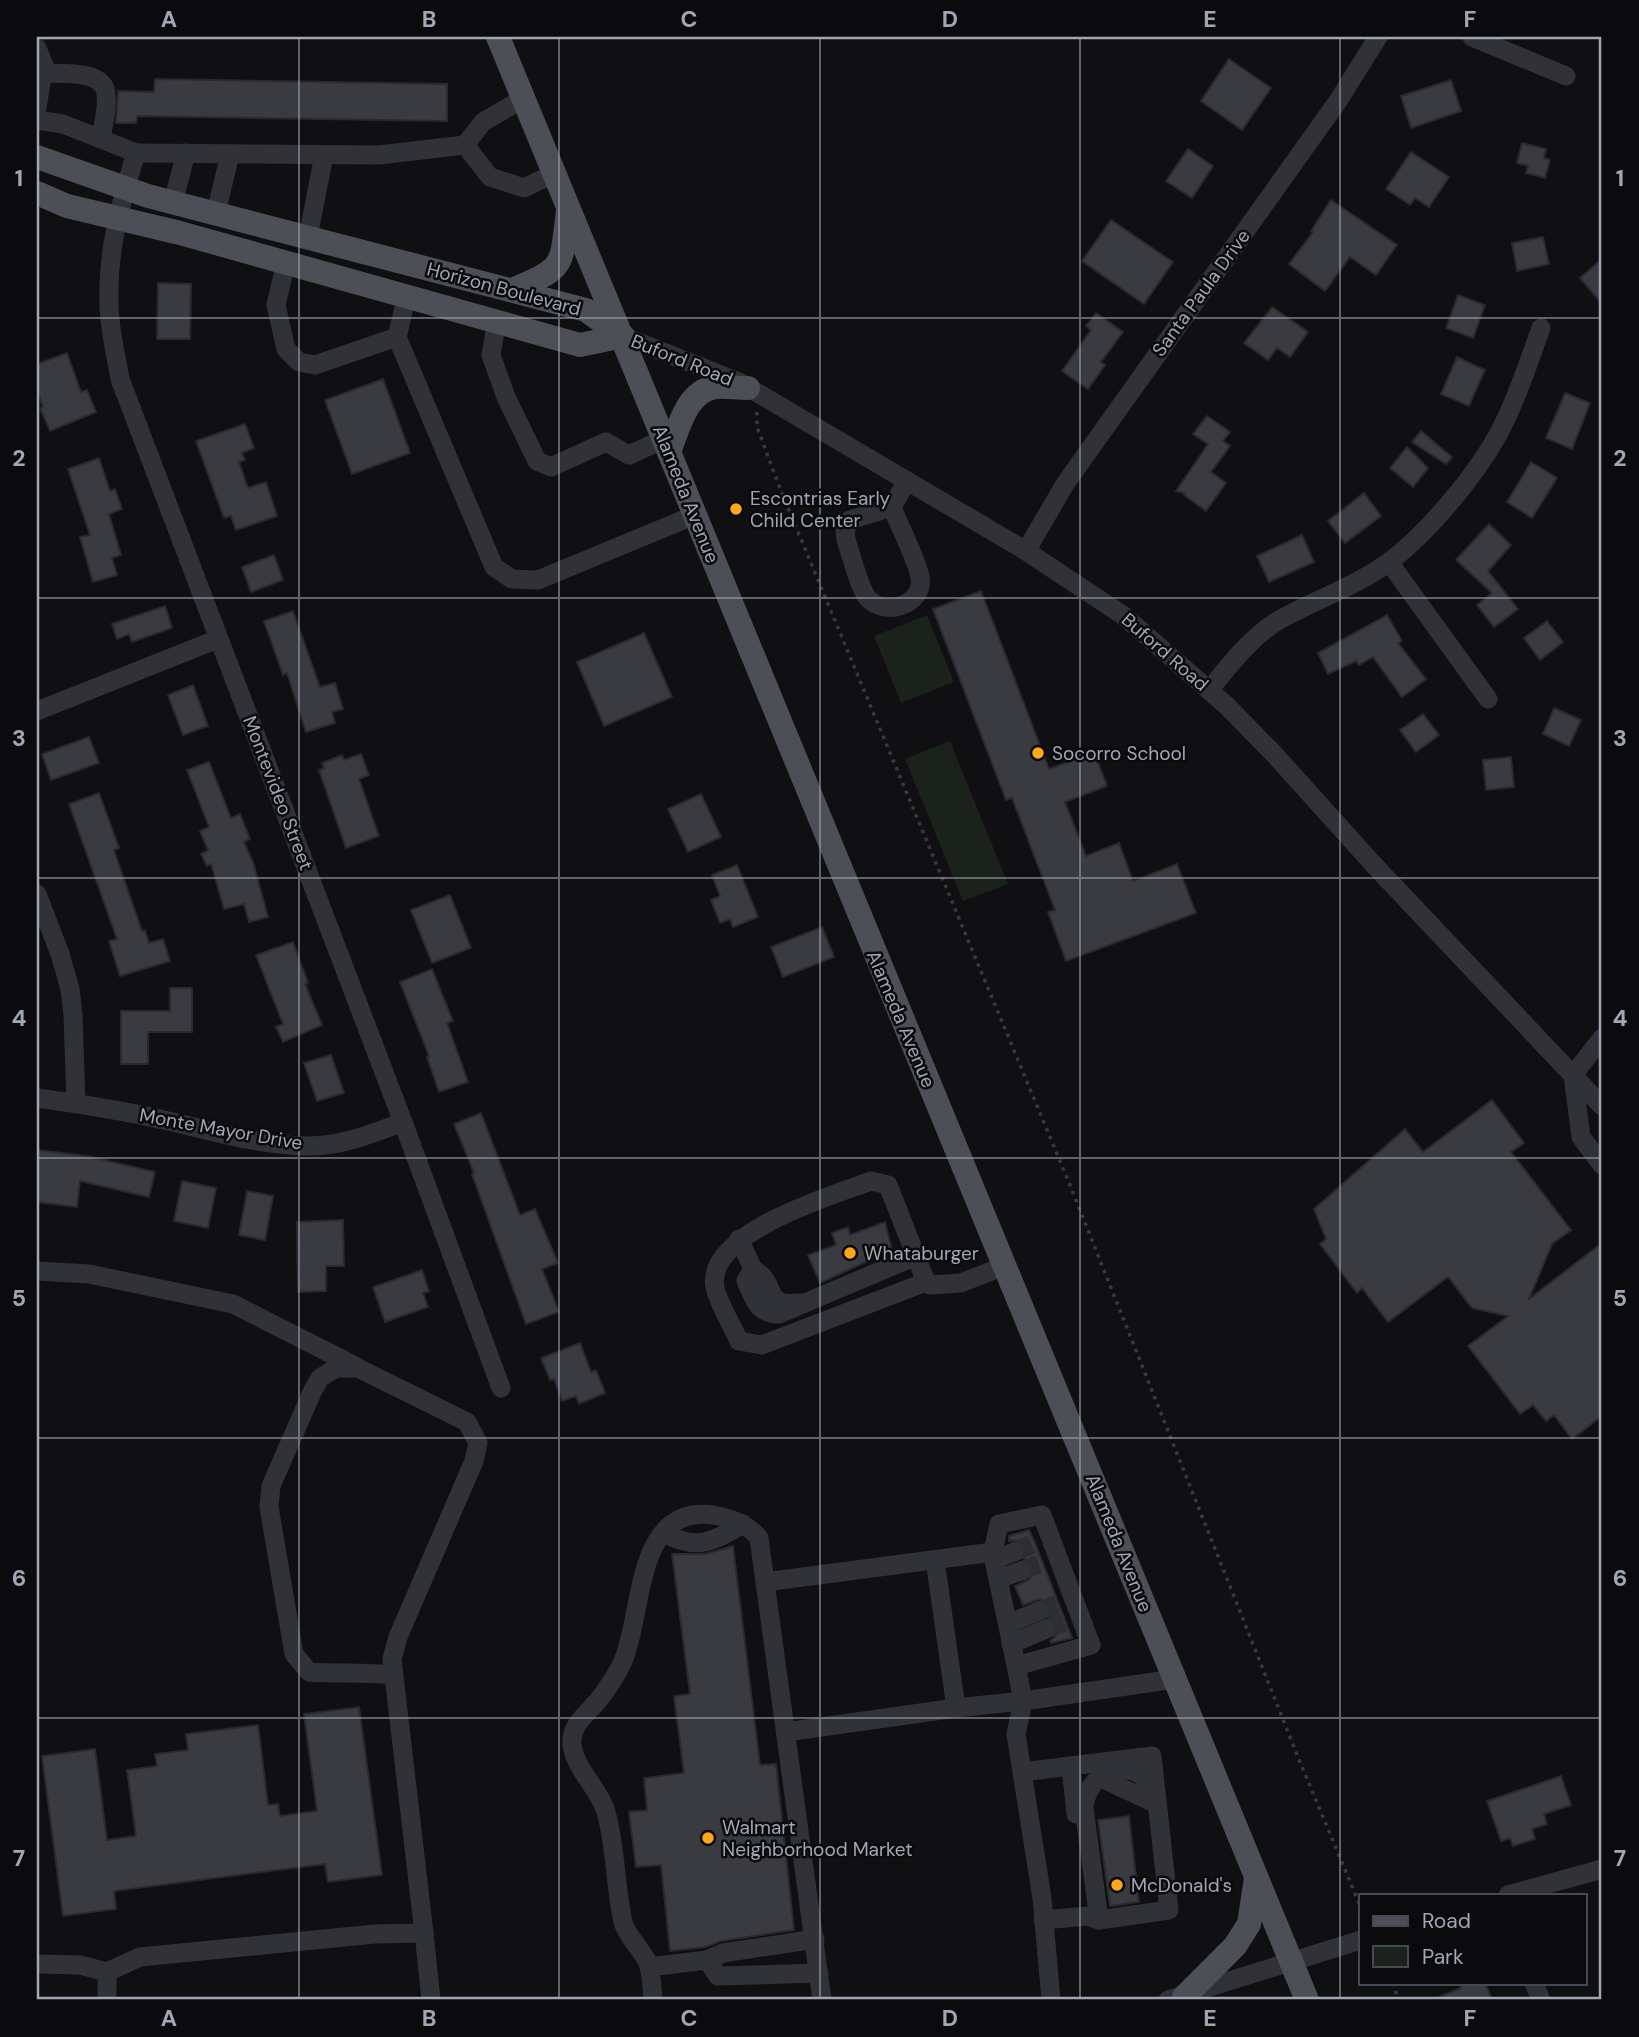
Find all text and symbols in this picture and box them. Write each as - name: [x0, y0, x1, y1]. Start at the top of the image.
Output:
- text: A: [161, 4, 177, 34]
- text: B: [422, 4, 436, 34]
- text: C: [681, 4, 697, 34]
- text: D: [942, 4, 958, 34]
- text: E: [1203, 4, 1217, 34]
- text: F: [1464, 4, 1477, 34]
- text: 1: [15, 163, 23, 193]
- text: 1: [1616, 163, 1624, 193]
- street label: Santa Paula Drive: [1146, 224, 1256, 362]
- street label: Horizon Boulevard: [424, 256, 584, 322]
- street label: Buford Road: [627, 328, 737, 392]
- street label: Alameda Avenue: [647, 421, 725, 567]
- text: 2: [12, 443, 26, 473]
- text: 2: [1613, 443, 1627, 473]
- place label: Escontrias Early Child Center: [750, 486, 891, 533]
- marker: Escontrias Early Child Center: [728, 501, 744, 517]
- street label: Buford Road: [1116, 607, 1214, 697]
- street label: Montevideo Street: [237, 712, 319, 874]
- text: 3: [12, 723, 26, 753]
- text: 3: [1613, 723, 1627, 753]
- place label: Socorro School: [1052, 741, 1186, 766]
- marker: Socorro School: [1030, 745, 1046, 761]
- street label: Alameda Avenue: [861, 947, 941, 1091]
- text: 4: [12, 1003, 27, 1033]
- text: 4: [1613, 1003, 1628, 1033]
- street label: Monte Mayor Drive: [137, 1102, 305, 1156]
- place label: Whataburger: [864, 1241, 979, 1266]
- marker: Whataburger: [842, 1245, 858, 1261]
- text: 5: [12, 1283, 26, 1313]
- text: 5: [1613, 1283, 1627, 1313]
- street label: Alameda Avenue: [1080, 1470, 1158, 1616]
- text: 6: [12, 1563, 26, 1593]
- text: 6: [1613, 1563, 1627, 1593]
- place label: Walmart Neighborhood Market: [722, 1815, 913, 1862]
- marker: Walmart Neighborhood Market: [700, 1830, 716, 1846]
- text: 7: [13, 1843, 25, 1873]
- text: 7: [1614, 1843, 1626, 1873]
- place label: McDonald's: [1131, 1873, 1232, 1898]
- marker: McDonald's: [1109, 1877, 1125, 1893]
- legend: [1359, 1894, 1586, 1984]
- text: Road: [1422, 1907, 1471, 1935]
- text: Park: [1422, 1943, 1464, 1971]
- text: A: [161, 2003, 177, 2033]
- text: B: [422, 2003, 436, 2033]
- text: C: [681, 2003, 697, 2033]
- text: D: [942, 2003, 958, 2033]
- text: E: [1203, 2003, 1217, 2033]
- text: F: [1464, 2003, 1477, 2033]

